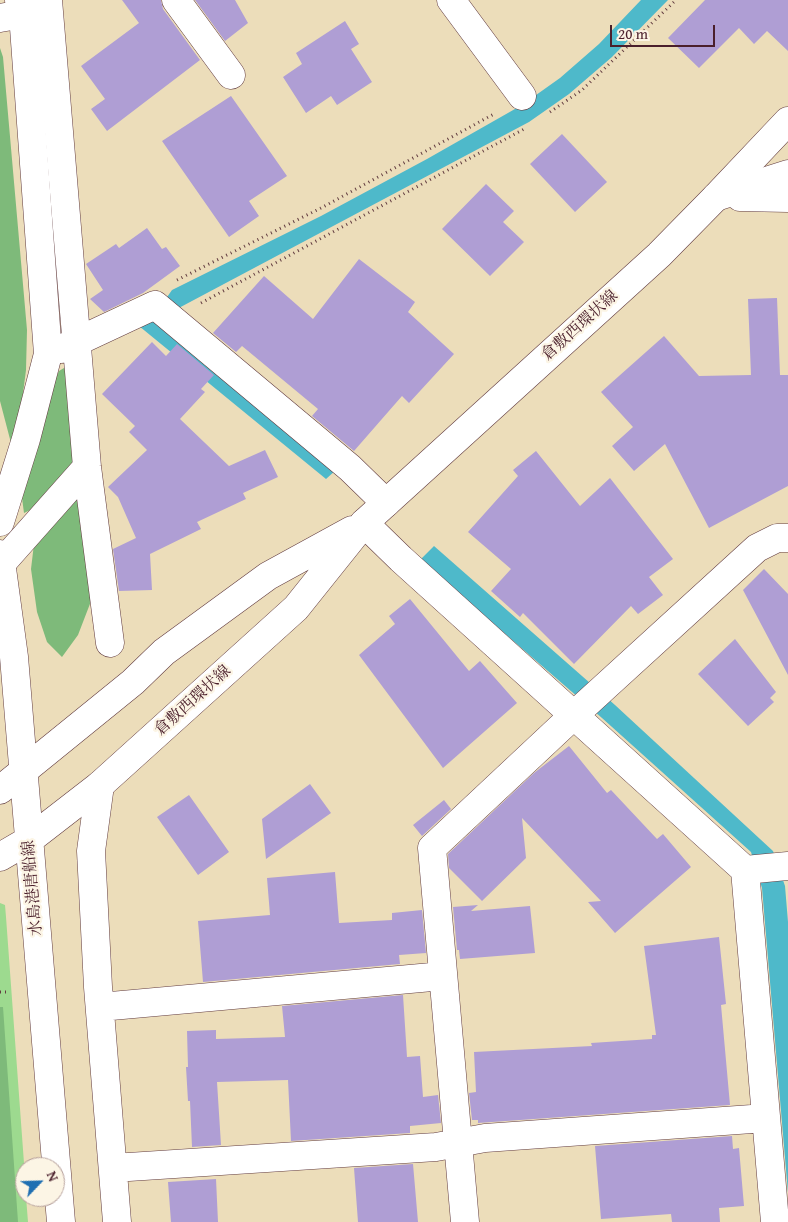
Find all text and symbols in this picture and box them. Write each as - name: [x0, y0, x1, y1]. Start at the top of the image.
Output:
- scale bar: [613, 15, 718, 47]
- text: 20 m: [618, 23, 648, 44]
- street label: 倉敷西環状線: [538, 287, 622, 365]
- street label: 倉敷西環状線: [151, 662, 235, 740]
- street label: 水島港唐船線: [19, 839, 47, 937]
- north arrow: [15, 1157, 65, 1207]
- text: N: [42, 1168, 64, 1185]

